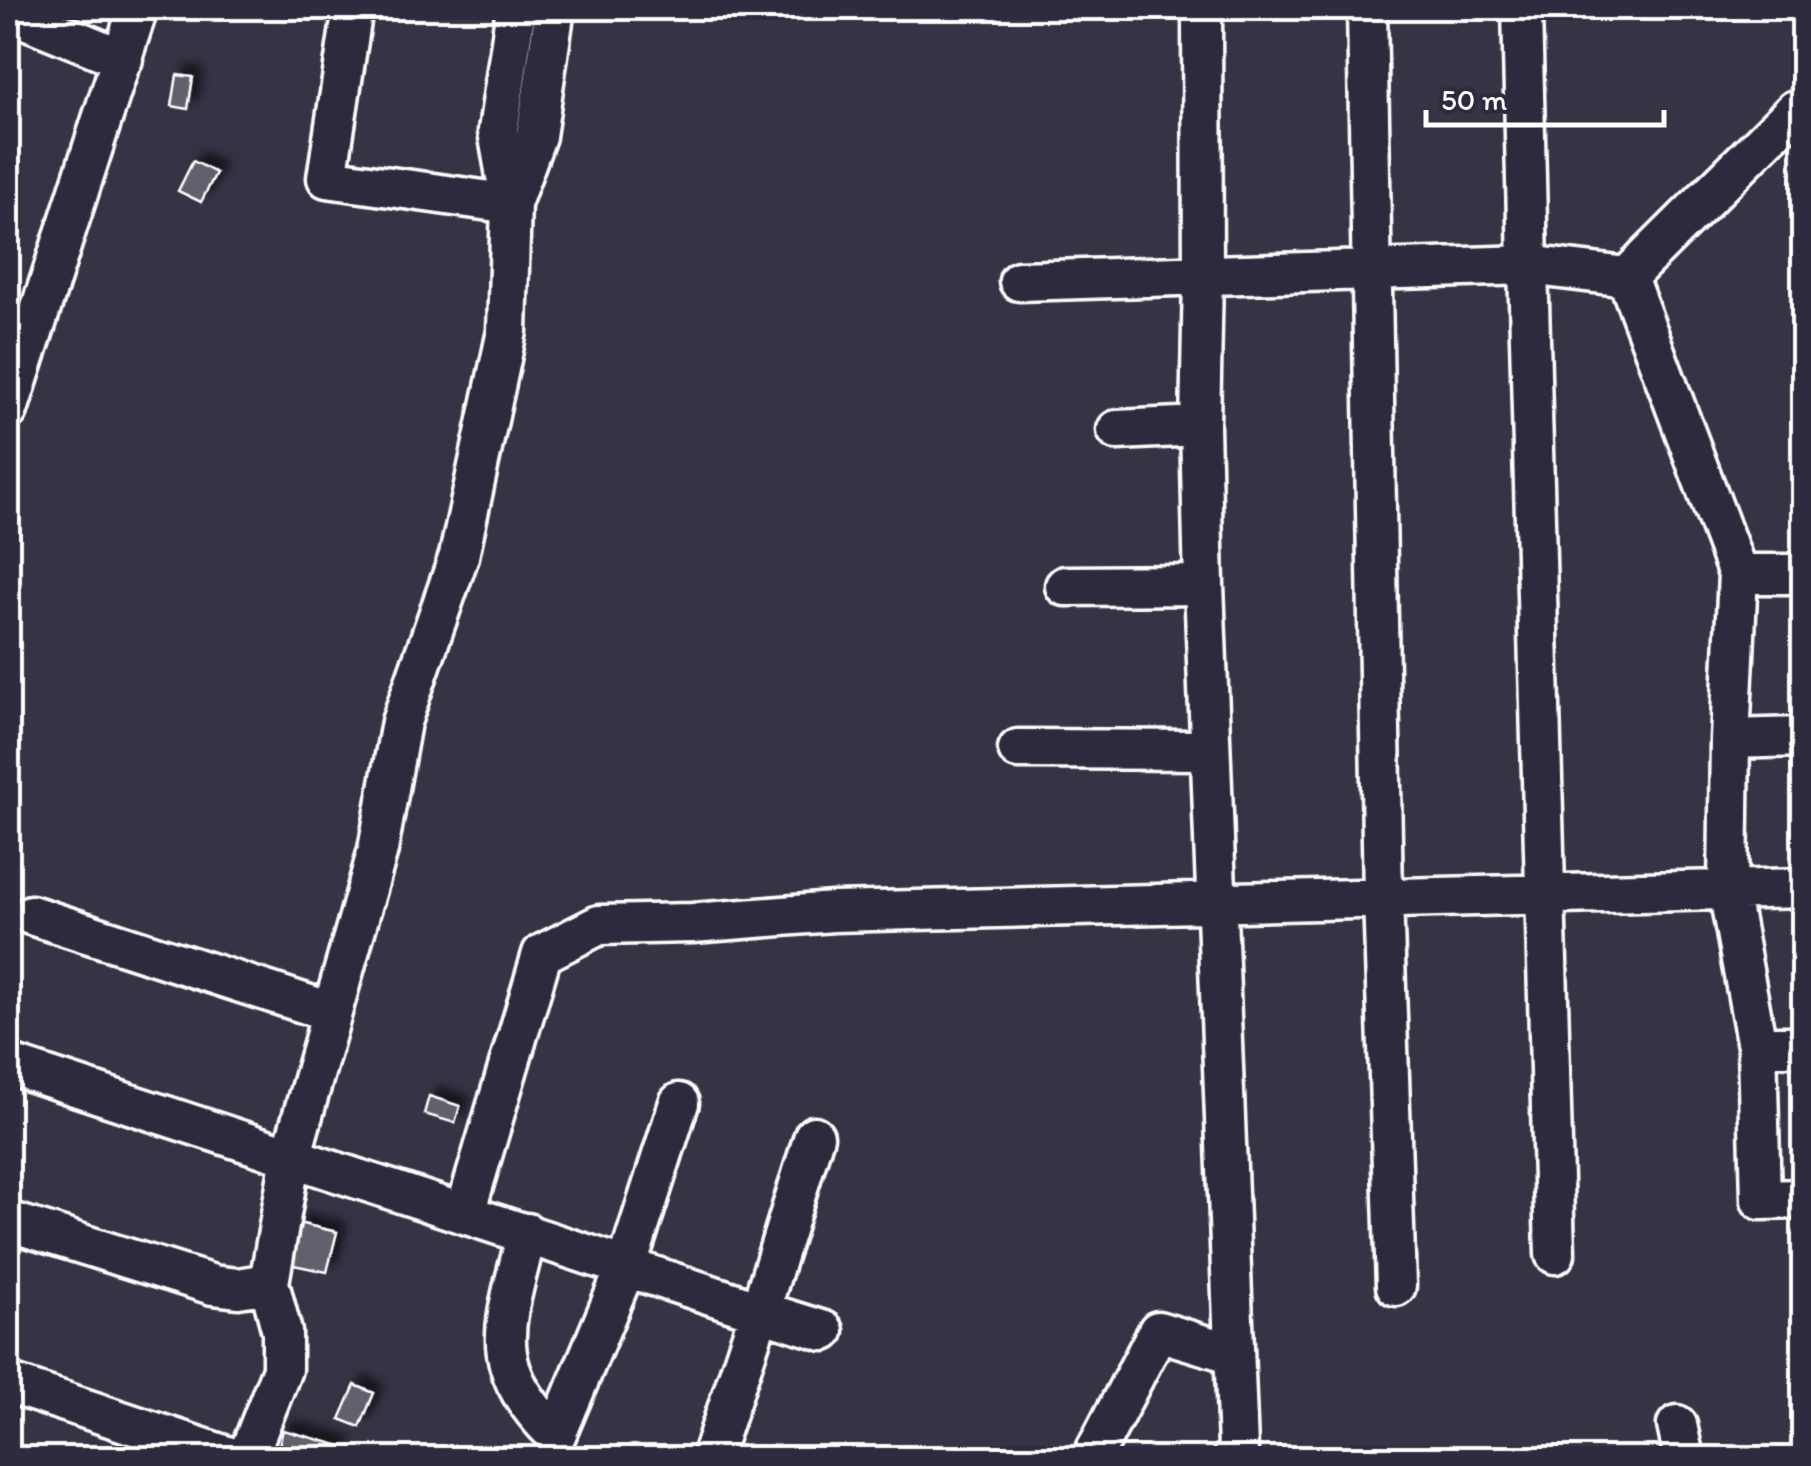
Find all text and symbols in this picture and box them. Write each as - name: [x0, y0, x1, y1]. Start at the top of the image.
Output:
- scale bar: [1426, 65, 1664, 127]
- text: 50 m: [1441, 81, 1507, 118]

